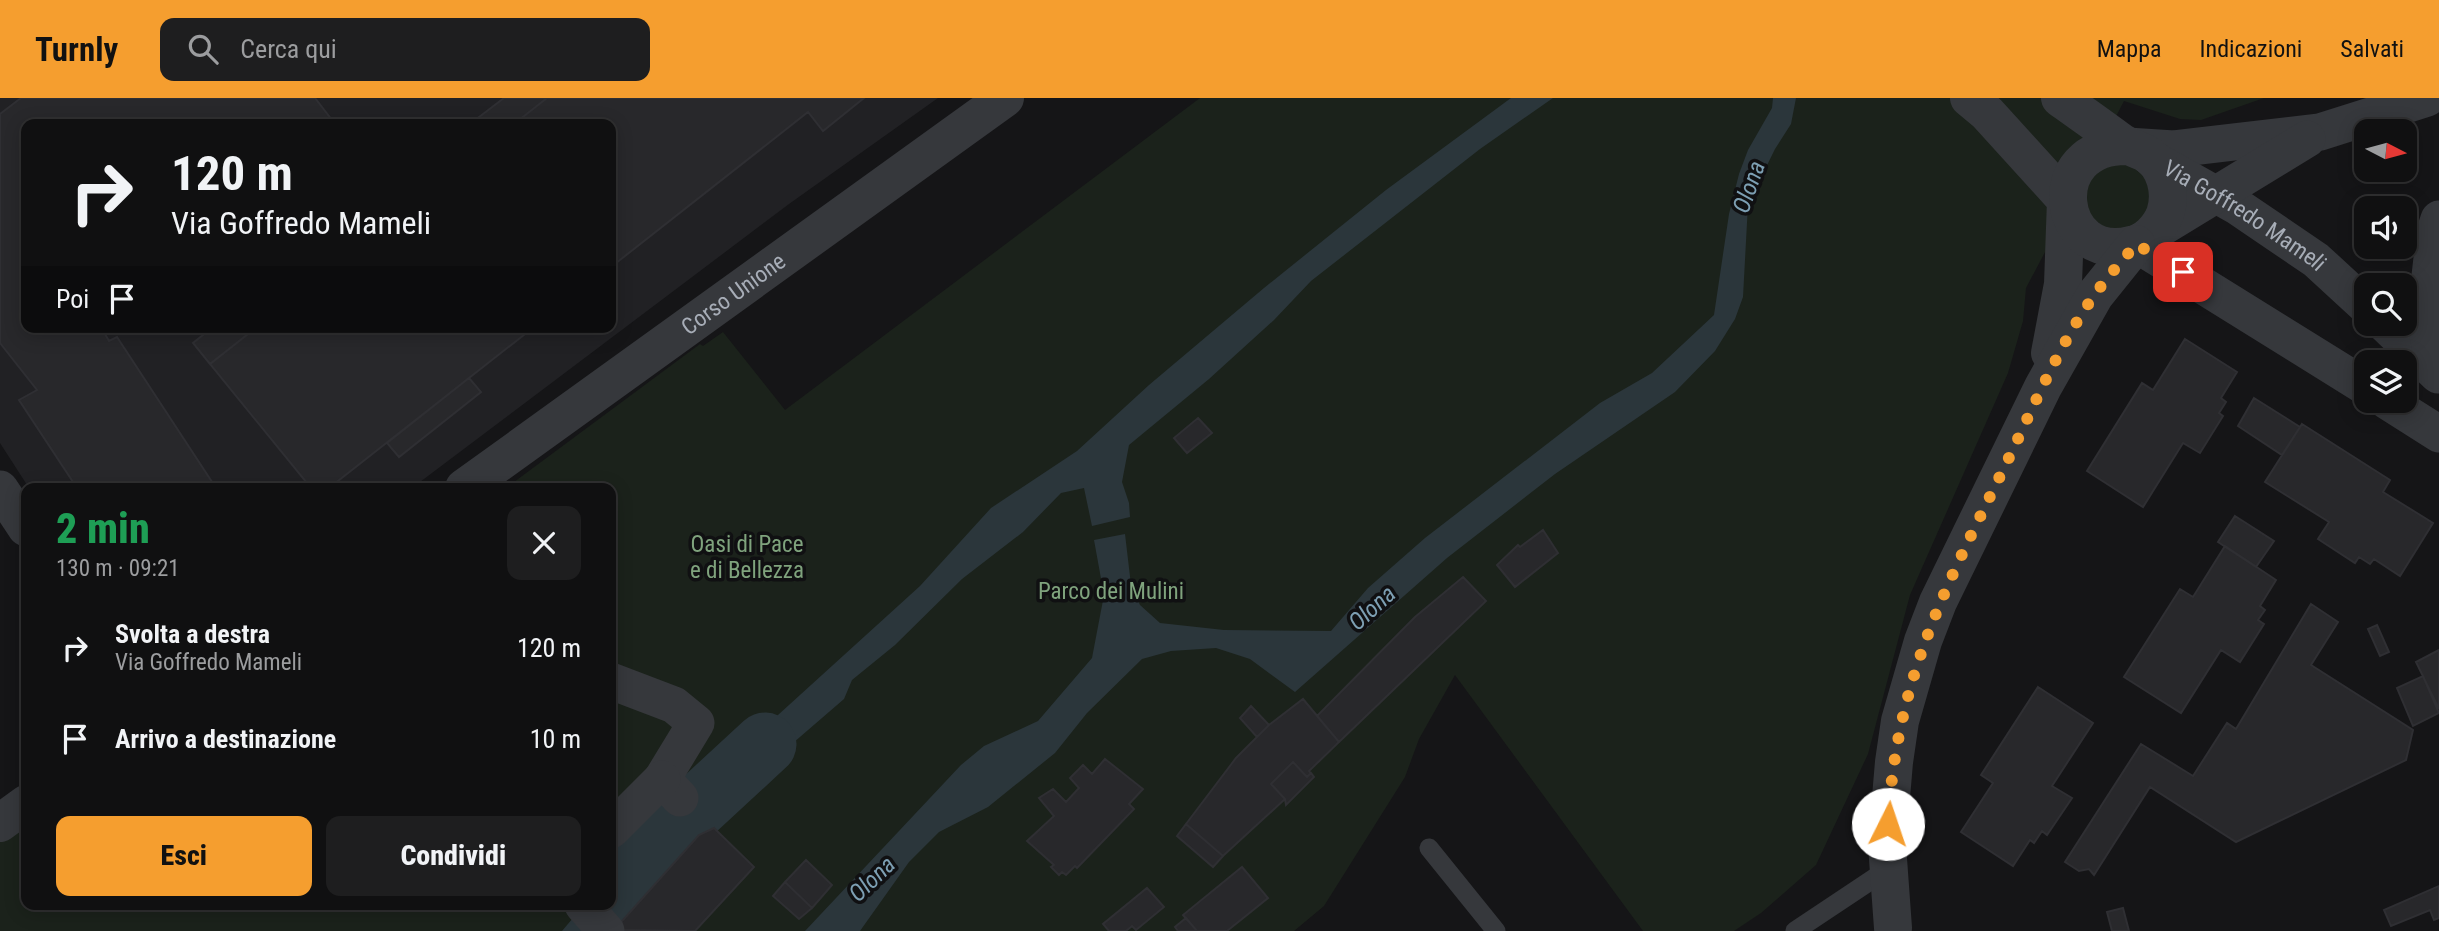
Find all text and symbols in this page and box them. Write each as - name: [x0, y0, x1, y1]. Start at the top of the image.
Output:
- search box: [160, 18, 650, 81]
- text: Turnly: [35, 30, 118, 69]
- icon: search: [184, 30, 222, 68]
- text: Cerca qui: [240, 34, 337, 64]
- text: Mappa: [2097, 35, 2162, 63]
- text: Indicazioni: [2200, 35, 2302, 63]
- text: Salvati: [2340, 35, 2404, 63]
- north arrow: [2354, 119, 2417, 182]
- map controls: [2354, 119, 2417, 413]
- text: 120 m: [171, 145, 293, 202]
- icon: right: [56, 147, 147, 238]
- street label: Via Goffredo Mameli: [2159, 154, 2332, 276]
- water label: Olona: [1727, 157, 1771, 217]
- button: sound: [2354, 196, 2417, 259]
- text: Via Goffredo Mameli: [171, 204, 431, 242]
- pin: [2153, 242, 2213, 302]
- street label: Corso Unione: [676, 247, 791, 340]
- icon: arrive: [2164, 253, 2202, 291]
- button: search: [2354, 273, 2417, 336]
- icon: arrive: [103, 280, 141, 318]
- text: Poi: [56, 284, 89, 314]
- button: layers: [2354, 350, 2417, 413]
- text: 2 min: [56, 504, 150, 553]
- button: close: [507, 506, 581, 580]
- park label: Oasi di Pace e di Bellezza: [690, 531, 804, 584]
- text: 130 m · 09:21: [56, 555, 180, 582]
- park label: Parco dei Mulini: [1038, 578, 1184, 605]
- water label: Olona: [1343, 580, 1401, 636]
- text: Svolta a destra: [115, 619, 270, 649]
- icon: right: [56, 629, 94, 667]
- text: 120 m: [517, 633, 581, 663]
- text: Via Goffredo Mameli: [115, 649, 302, 676]
- icon: arrive: [56, 720, 94, 758]
- text: Arrivo a destinazione: [115, 724, 336, 754]
- text: 10 m: [530, 724, 581, 754]
- position arrow: [1851, 787, 1925, 861]
- button: Esci: [56, 816, 312, 896]
- button: Condividi: [326, 816, 581, 896]
- water label: Olona: [843, 850, 901, 908]

